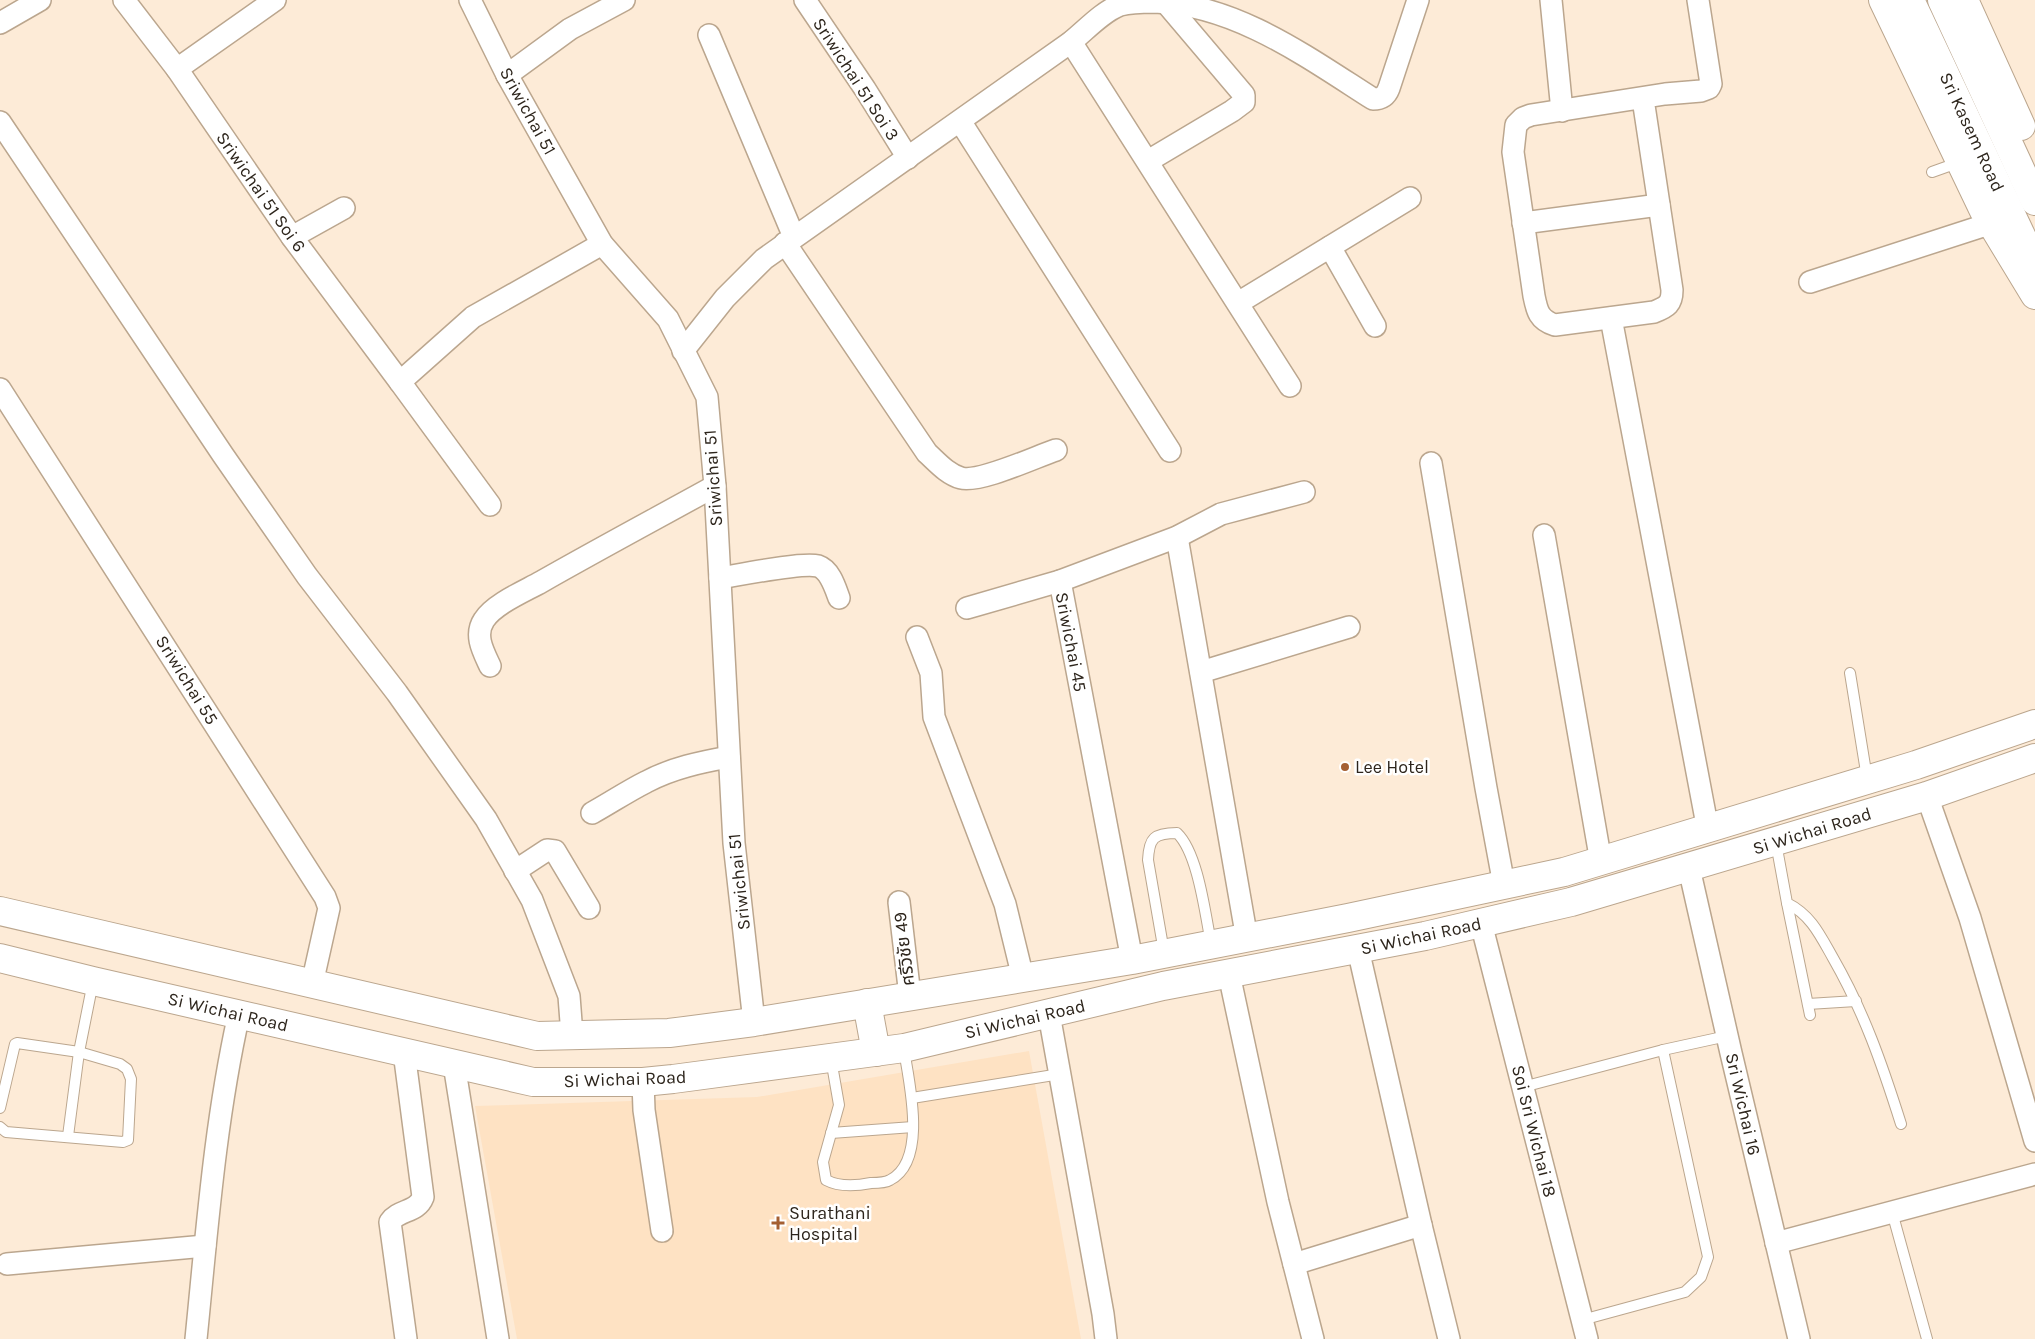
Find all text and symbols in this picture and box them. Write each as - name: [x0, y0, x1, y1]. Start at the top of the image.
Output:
- street label: Sriwichai 51 Soi 3: [808, 13, 904, 145]
- street label: Sriwichai 51: [495, 63, 561, 159]
- street label: Sri Kasem Road: [1935, 69, 2009, 195]
- street label: Sriwichai 51 Soi 6: [211, 128, 311, 256]
- street label: Sriwichai 51: [699, 429, 727, 527]
- street label: Sriwichai 45: [1051, 590, 1091, 694]
- street label: Sriwichai 55: [151, 631, 223, 729]
- place label: Lee Hotel: [1355, 756, 1429, 778]
- marker: Lee Hotel: [1339, 761, 1351, 773]
- street label: Si Wichai Road: [1750, 802, 1874, 860]
- street label: Sriwichai 51: [723, 833, 755, 931]
- street label: ศรีวิชัย 49: [889, 911, 919, 987]
- street label: Si Wichai Road: [1358, 912, 1484, 960]
- street label: Si Wichai Road: [166, 987, 290, 1037]
- street label: Si Wichai Road: [963, 994, 1087, 1044]
- street label: Sri Wichai 16: [1721, 1051, 1765, 1157]
- street label: Soi Sri Wichai 18: [1507, 1063, 1561, 1199]
- street label: Si Wichai Road: [563, 1066, 687, 1092]
- place label: Surathani Hospital: [789, 1202, 871, 1245]
- marker: Surathani Hospital: [771, 1216, 785, 1230]

